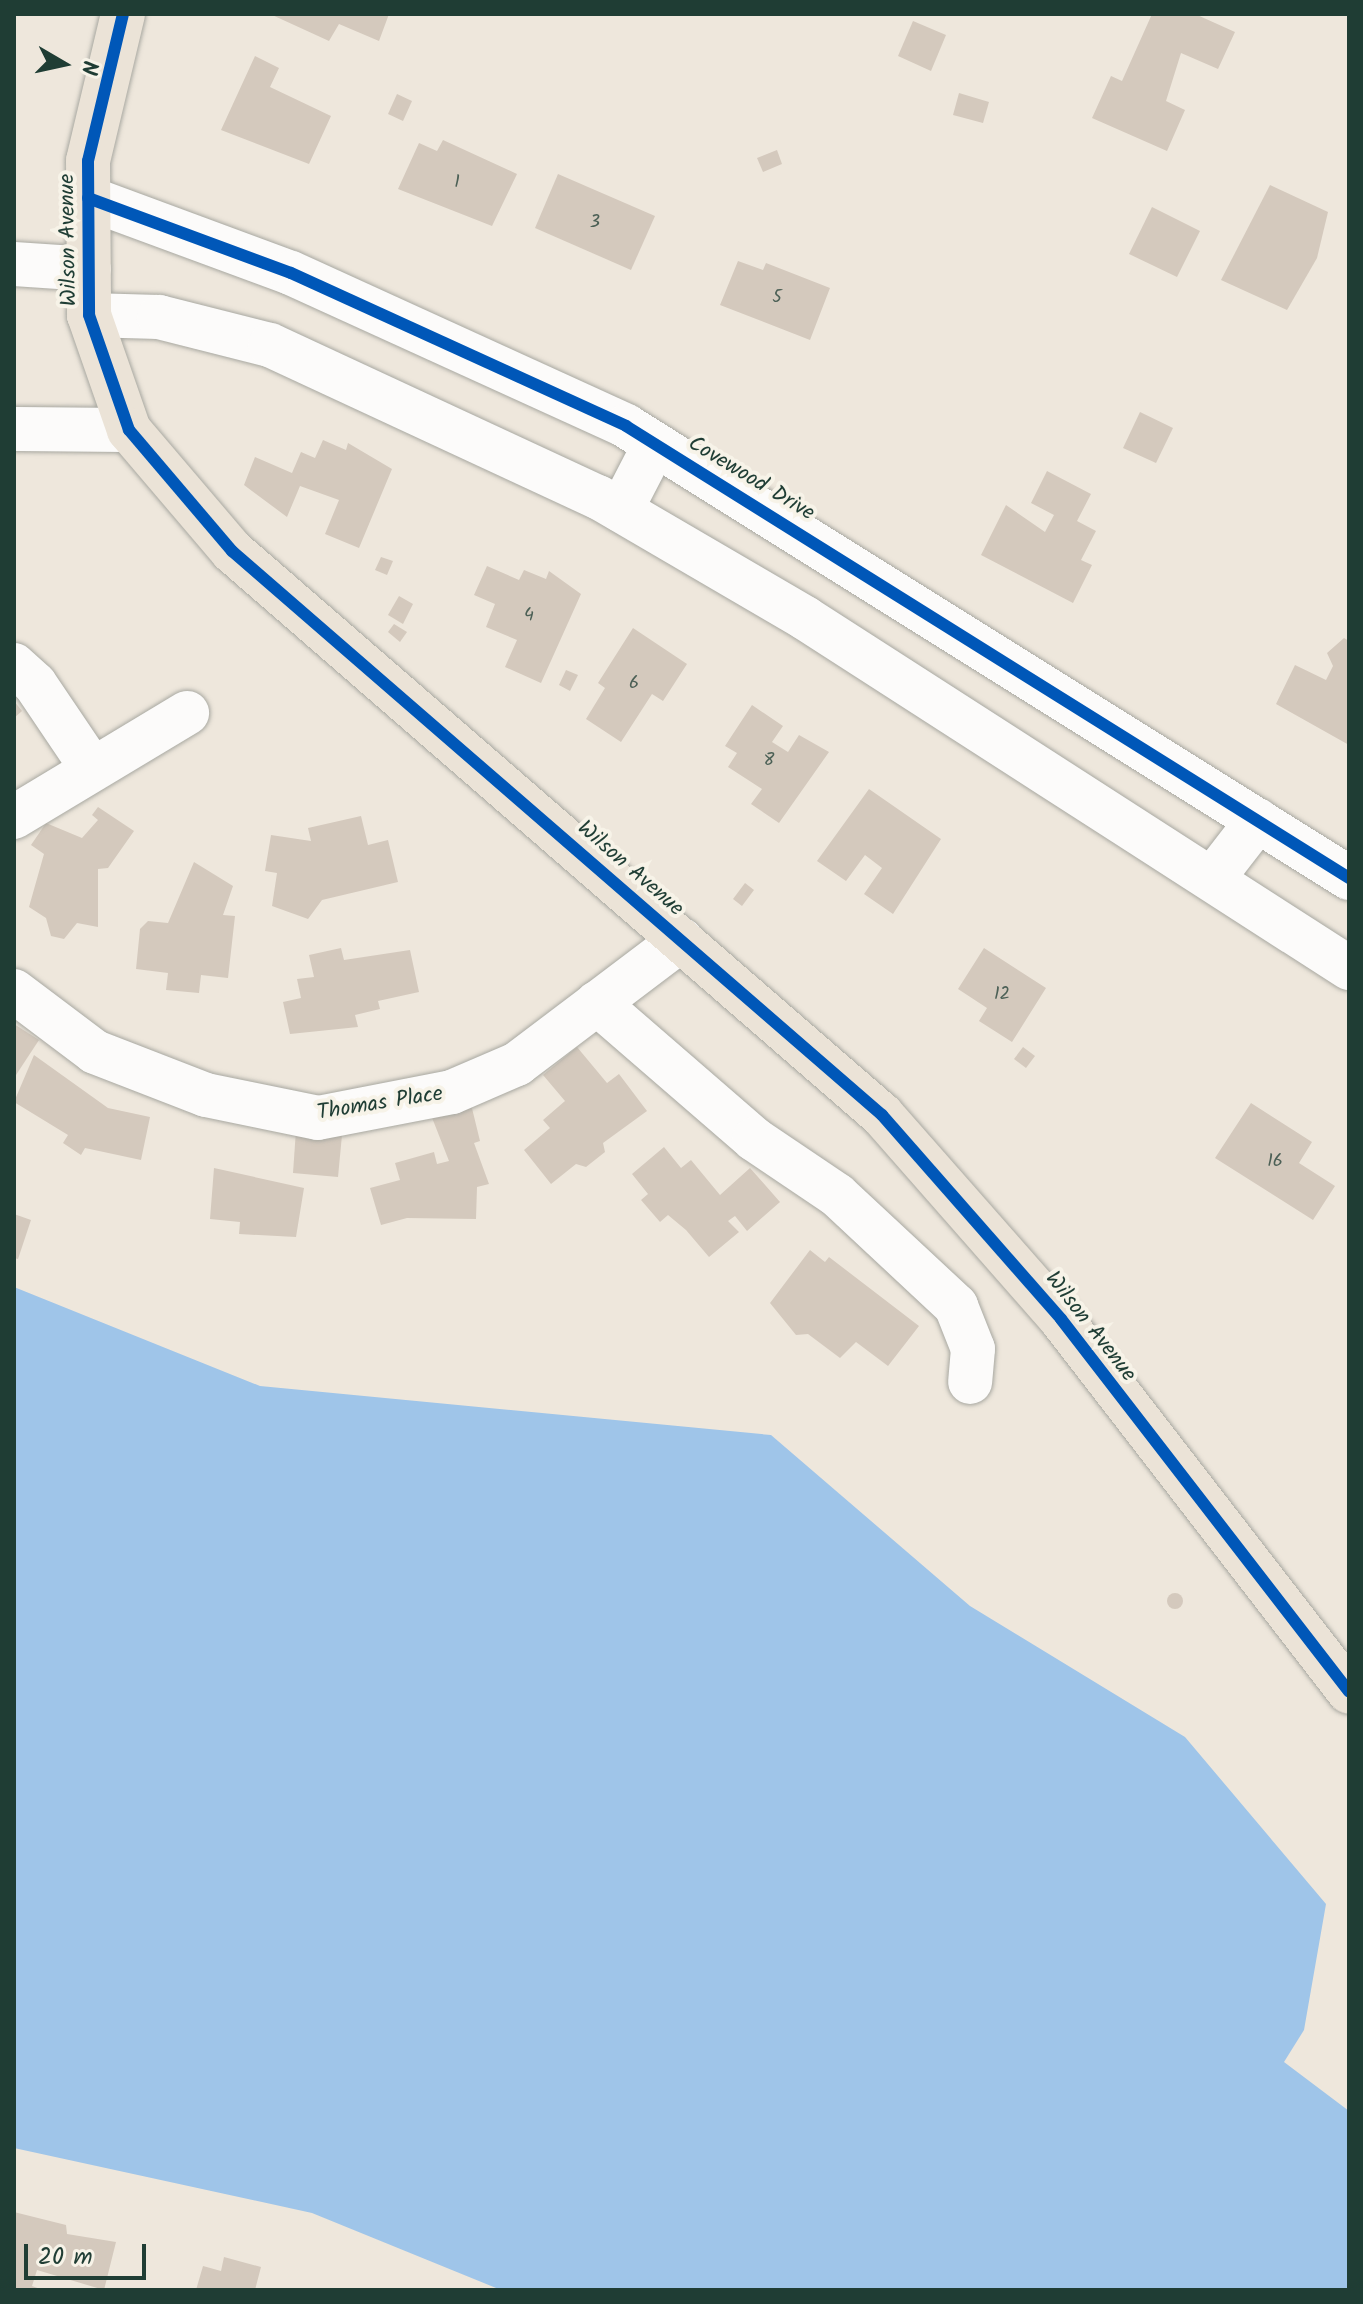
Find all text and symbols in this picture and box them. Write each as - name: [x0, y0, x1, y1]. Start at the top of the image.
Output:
- north arrow: [24, 24, 104, 104]
- text: N: [70, 58, 107, 77]
- house number: 1: [454, 172, 460, 194]
- street label: Wilson Avenue: [55, 174, 83, 306]
- house number: 3: [590, 212, 600, 234]
- house number: 5: [772, 287, 782, 309]
- street label: Covewood Drive: [683, 431, 819, 527]
- house number: 4: [524, 605, 534, 627]
- house number: 6: [629, 673, 639, 695]
- house number: 8: [764, 750, 774, 772]
- street label: Wilson Avenue: [571, 816, 689, 922]
- house number: 12: [994, 984, 1010, 1006]
- street label: Thomas Place: [315, 1081, 445, 1127]
- house number: 16: [1267, 1151, 1283, 1173]
- street label: Wilson Avenue: [1039, 1267, 1141, 1387]
- scale bar: [28, 2228, 150, 2278]
- text: 20 m: [38, 2238, 93, 2277]

